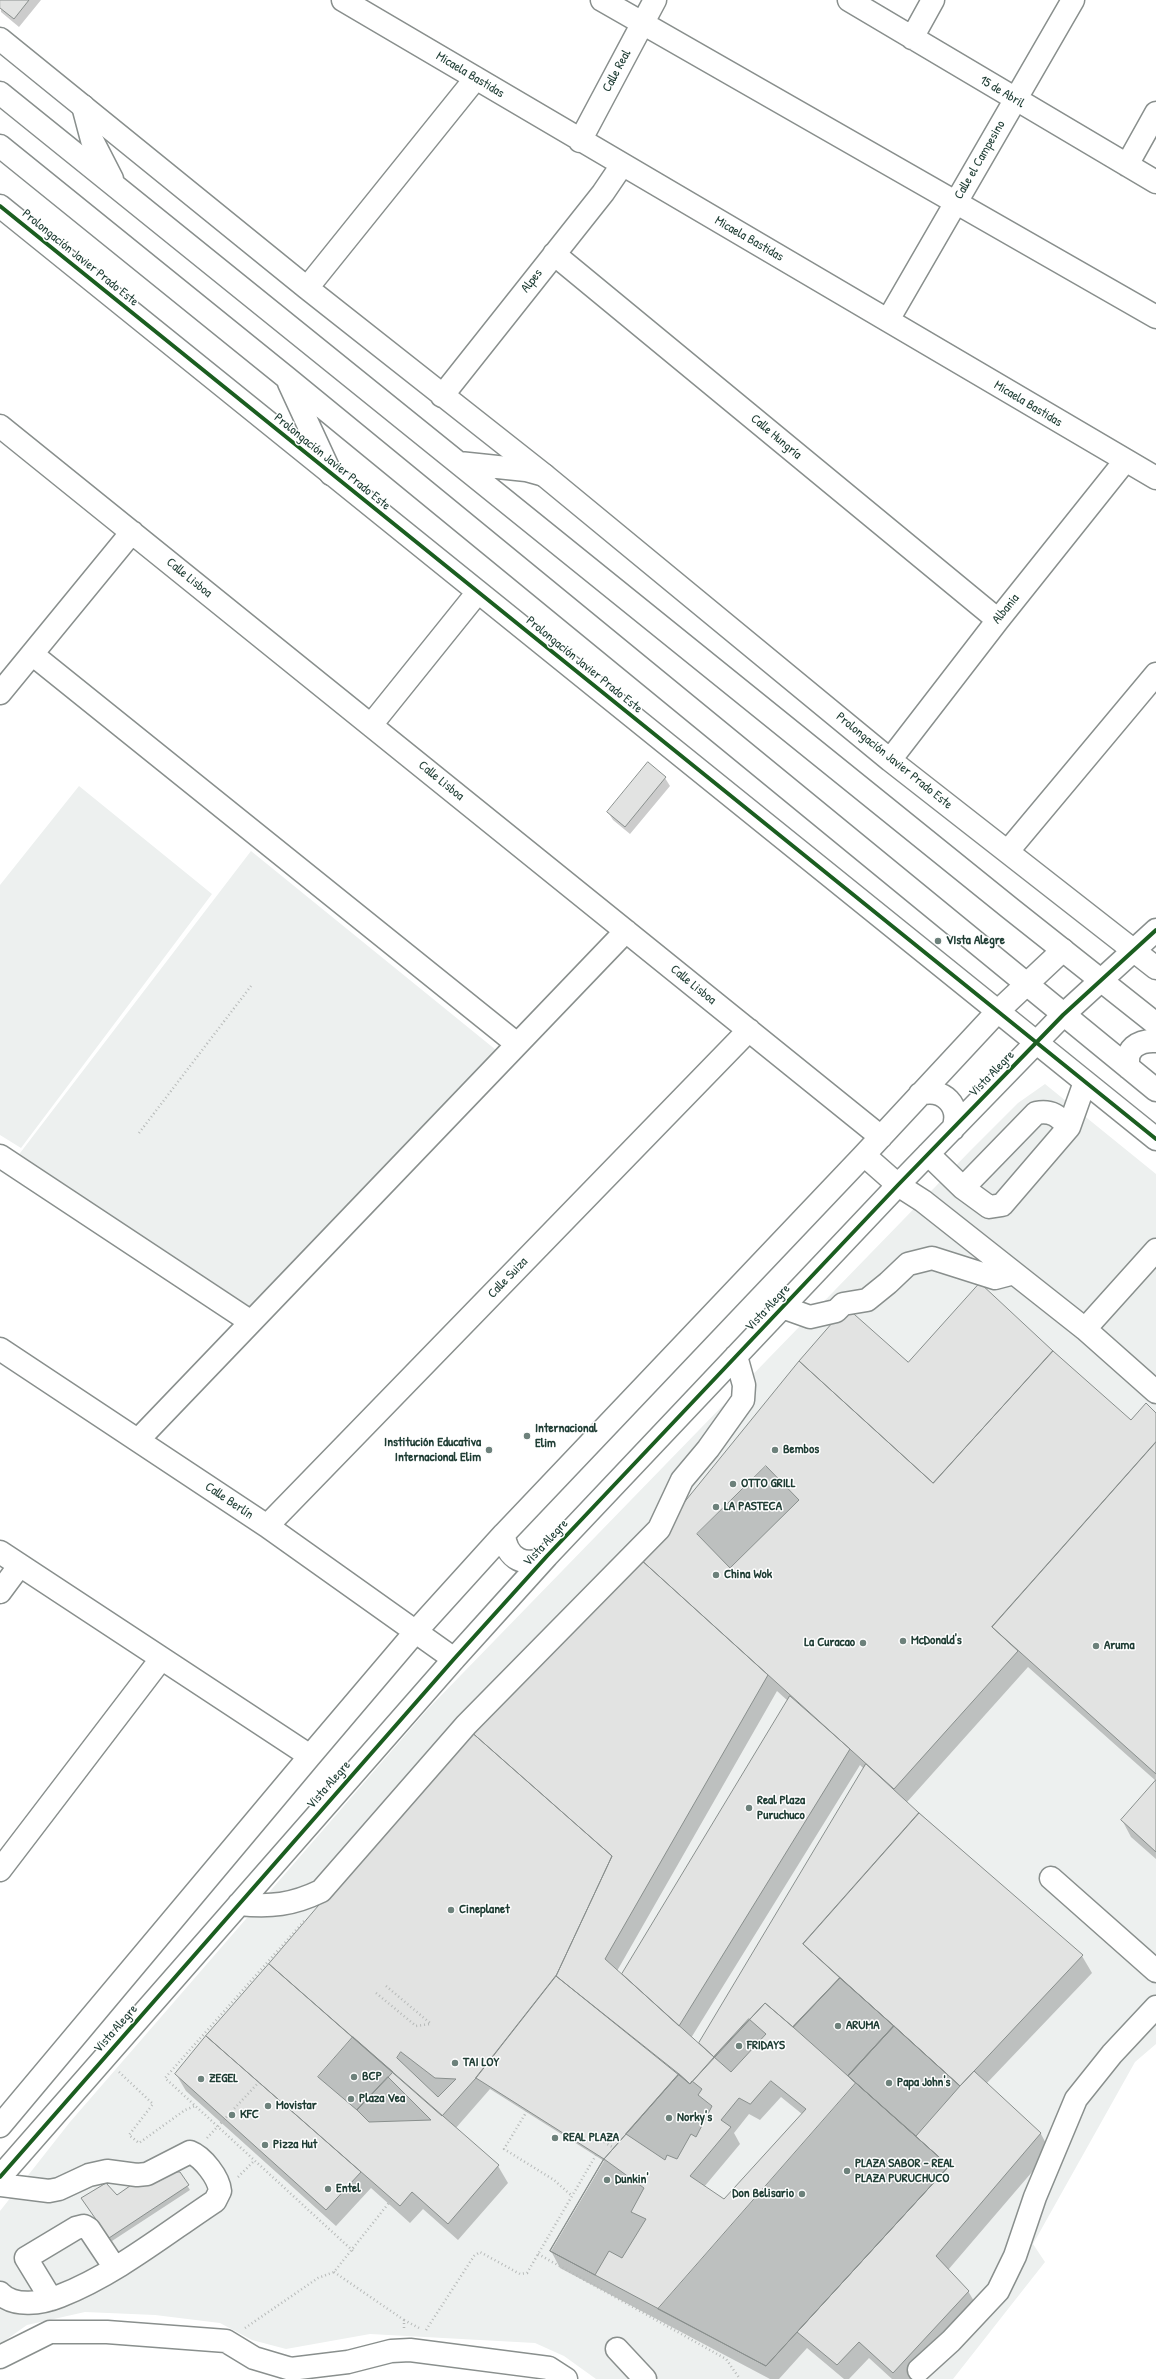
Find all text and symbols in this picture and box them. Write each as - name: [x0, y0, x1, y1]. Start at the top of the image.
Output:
- street label: Calle Real: [599, 47, 635, 95]
- street label: Micaela Bastidas: [433, 49, 507, 101]
- street label: 15 de Abril: [977, 73, 1027, 111]
- street label: Calle el Campesino: [951, 118, 1009, 202]
- street label: Prolongación Javier Prado Este: [19, 206, 141, 310]
- street label: Micaela Bastidas: [712, 213, 786, 265]
- street label: Alpes: [518, 266, 546, 296]
- street label: Micaela Bastidas: [991, 378, 1065, 430]
- street label: Prolongación Javier Prado Este: [271, 410, 393, 514]
- street label: Calle Hungría: [747, 411, 805, 463]
- street label: Calle Lisboa: [163, 555, 215, 601]
- street label: Albania: [989, 591, 1023, 627]
- street label: Prolongación Javier Prado Este: [523, 613, 645, 717]
- street label: Prolongación Javier Prado Este: [833, 709, 955, 813]
- street label: Calle Lisboa: [415, 758, 467, 804]
- place label: VIsta Alegre: [946, 933, 1005, 949]
- marker: VIsta Alegre: [933, 936, 943, 946]
- street label: Calle Lisboa: [667, 962, 719, 1008]
- street label: Vista Alegre: [966, 1047, 1018, 1101]
- street label: Calle Suiza: [485, 1254, 531, 1302]
- street label: Vista Alegre: [742, 1281, 794, 1335]
- place label: Internacional Elim: [535, 1421, 597, 1452]
- marker: Internacional Elim: [522, 1431, 532, 1441]
- place label: Institución Educativa Internacional Elim: [384, 1435, 481, 1466]
- place label: Bembos: [783, 1442, 819, 1458]
- marker: Institución Educativa Internacional Elim: [484, 1445, 494, 1455]
- marker: Bembos: [770, 1445, 780, 1455]
- place label: OTTO GRILL: [741, 1476, 795, 1492]
- street label: Calle Berlín: [202, 1479, 256, 1523]
- marker: OTTO GRILL: [728, 1479, 738, 1489]
- place label: LA PASTECA: [724, 1499, 782, 1515]
- marker: LA PASTECA: [711, 1502, 721, 1512]
- street label: Vista Alegre: [520, 1516, 572, 1570]
- place label: China Wok: [724, 1567, 772, 1583]
- marker: China Wok: [711, 1570, 721, 1580]
- place label: McDonald's: [911, 1633, 962, 1649]
- place label: La Curacao: [804, 1635, 855, 1651]
- marker: McDonald's: [898, 1636, 908, 1646]
- marker: La Curacao: [858, 1638, 868, 1648]
- place label: Aruma: [1104, 1638, 1134, 1654]
- marker: Aruma: [1091, 1641, 1101, 1651]
- street label: Vista Alegre: [304, 1758, 354, 1812]
- place label: Real Plaza Puruchuco: [757, 1793, 805, 1824]
- marker: Real Plaza Puruchuco: [744, 1803, 754, 1813]
- place label: Cineplanet: [459, 1902, 510, 1918]
- marker: Cineplanet: [446, 1905, 456, 1915]
- street label: Vista Alegre: [91, 2002, 141, 2056]
- place label: ARUMA: [846, 2018, 879, 2034]
- marker: ARUMA: [833, 2021, 843, 2031]
- place label: FRIDAYS: [747, 2038, 785, 2054]
- marker: FRIDAYS: [734, 2041, 744, 2051]
- place label: TAI LOY: [463, 2055, 499, 2071]
- marker: TAI LOY: [450, 2058, 460, 2068]
- place label: BCP: [362, 2069, 382, 2085]
- place label: ZEGEL: [209, 2071, 238, 2087]
- marker: BCP: [349, 2072, 359, 2082]
- marker: ZEGEL: [196, 2074, 206, 2084]
- place label: Papa John's: [897, 2075, 951, 2091]
- marker: Papa John's: [884, 2078, 894, 2088]
- place label: Plaza Vea: [359, 2091, 405, 2107]
- marker: Plaza Vea: [346, 2094, 356, 2104]
- place label: Movistar: [276, 2098, 317, 2114]
- marker: Movistar: [263, 2101, 273, 2111]
- place label: KFC: [240, 2107, 259, 2123]
- marker: KFC: [227, 2110, 237, 2120]
- place label: Norky's: [677, 2110, 712, 2126]
- marker: Norky's: [664, 2113, 674, 2123]
- place label: REAL PLAZA: [563, 2130, 619, 2146]
- marker: REAL PLAZA: [550, 2133, 560, 2143]
- place label: Pizza Hut: [273, 2137, 317, 2153]
- marker: Pizza Hut: [260, 2140, 270, 2150]
- place label: PLAZA SABOR - REAL PLAZA PURUCHUCO: [855, 2156, 954, 2187]
- marker: PLAZA SABOR - REAL PLAZA PURUCHUCO: [842, 2166, 852, 2176]
- place label: Dunkin': [615, 2172, 649, 2188]
- marker: Dunkin': [602, 2175, 612, 2185]
- place label: Entel: [336, 2181, 361, 2197]
- marker: Entel: [323, 2184, 333, 2194]
- place label: Don Belisario: [732, 2186, 794, 2202]
- marker: Don Belisario: [797, 2189, 807, 2199]

